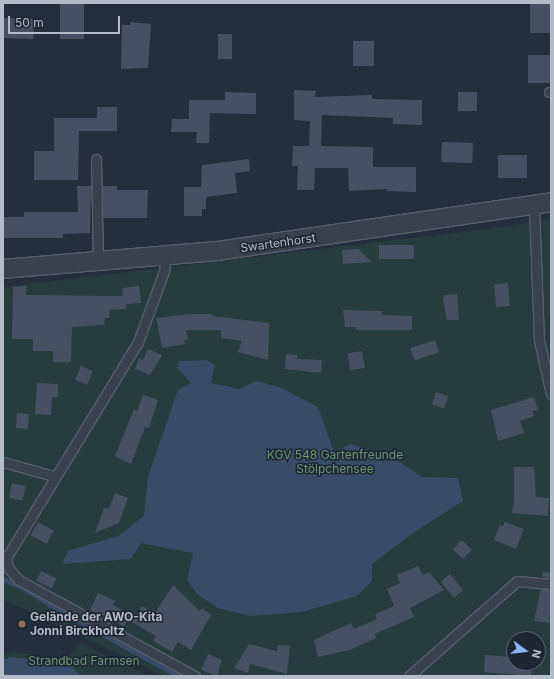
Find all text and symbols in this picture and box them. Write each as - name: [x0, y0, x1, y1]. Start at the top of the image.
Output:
- scale bar: [10, 8, 122, 34]
- text: 50 m: [15, 15, 44, 30]
- street label: Swartenhorst: [239, 231, 317, 255]
- park label: KGV 548 Gartenfreunde Stölpchensee: [267, 448, 403, 476]
- place label: Gelände der AWO-Kita Jonni Birckholtz: [30, 610, 162, 638]
- marker: Gelände der AWO-Kita Jonni Birckholtz: [17, 619, 27, 629]
- north arrow: [506, 631, 546, 671]
- text: N: [529, 648, 544, 660]
- park label: Strandbad Farmsen: [28, 654, 140, 668]

